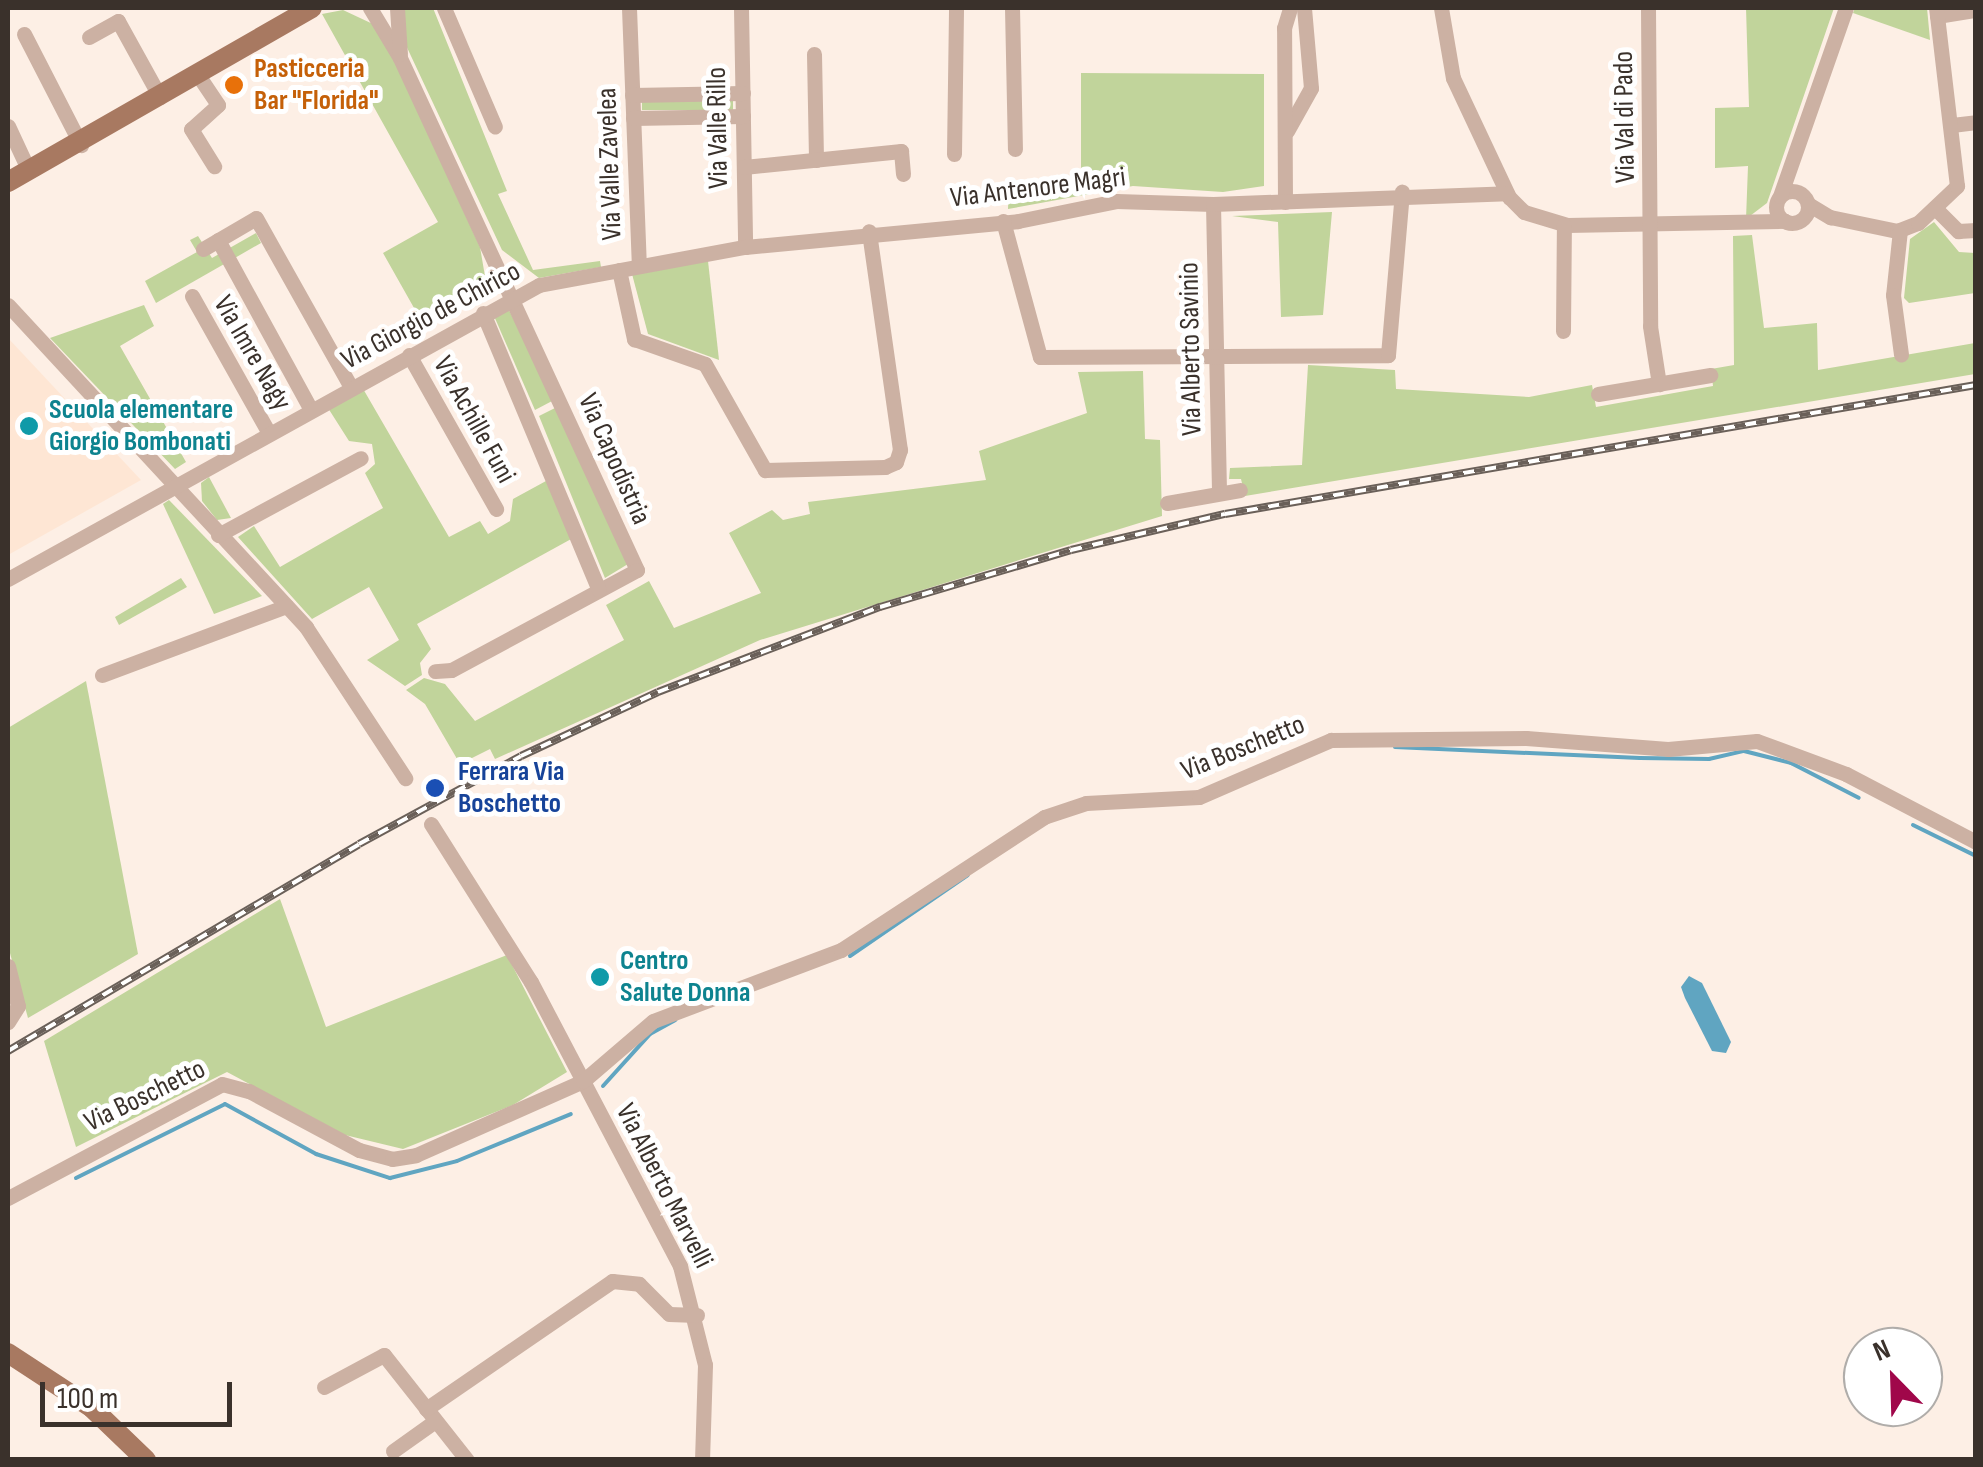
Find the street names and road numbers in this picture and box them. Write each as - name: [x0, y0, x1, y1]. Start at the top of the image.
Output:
- street label: Via Val di Pado: [1607, 51, 1643, 183]
- street label: Via Valle Rillo: [700, 67, 736, 189]
- street label: Via Valle Zavelea: [591, 87, 629, 241]
- street label: Via Antenore Magri: [949, 161, 1127, 215]
- street label: Via Giorgio de Chirico: [336, 255, 526, 377]
- street label: Via Alberto Savinio: [1173, 262, 1209, 436]
- street label: Via Imre Nagy: [206, 290, 298, 416]
- street label: Via Achille Funi: [426, 351, 522, 489]
- street label: Via Capodistria: [570, 388, 658, 530]
- street label: Via Boschetto: [1176, 708, 1310, 788]
- street label: Via Boschetto: [79, 1052, 211, 1140]
- street label: Via Alberto Marvelli: [608, 1098, 720, 1274]

